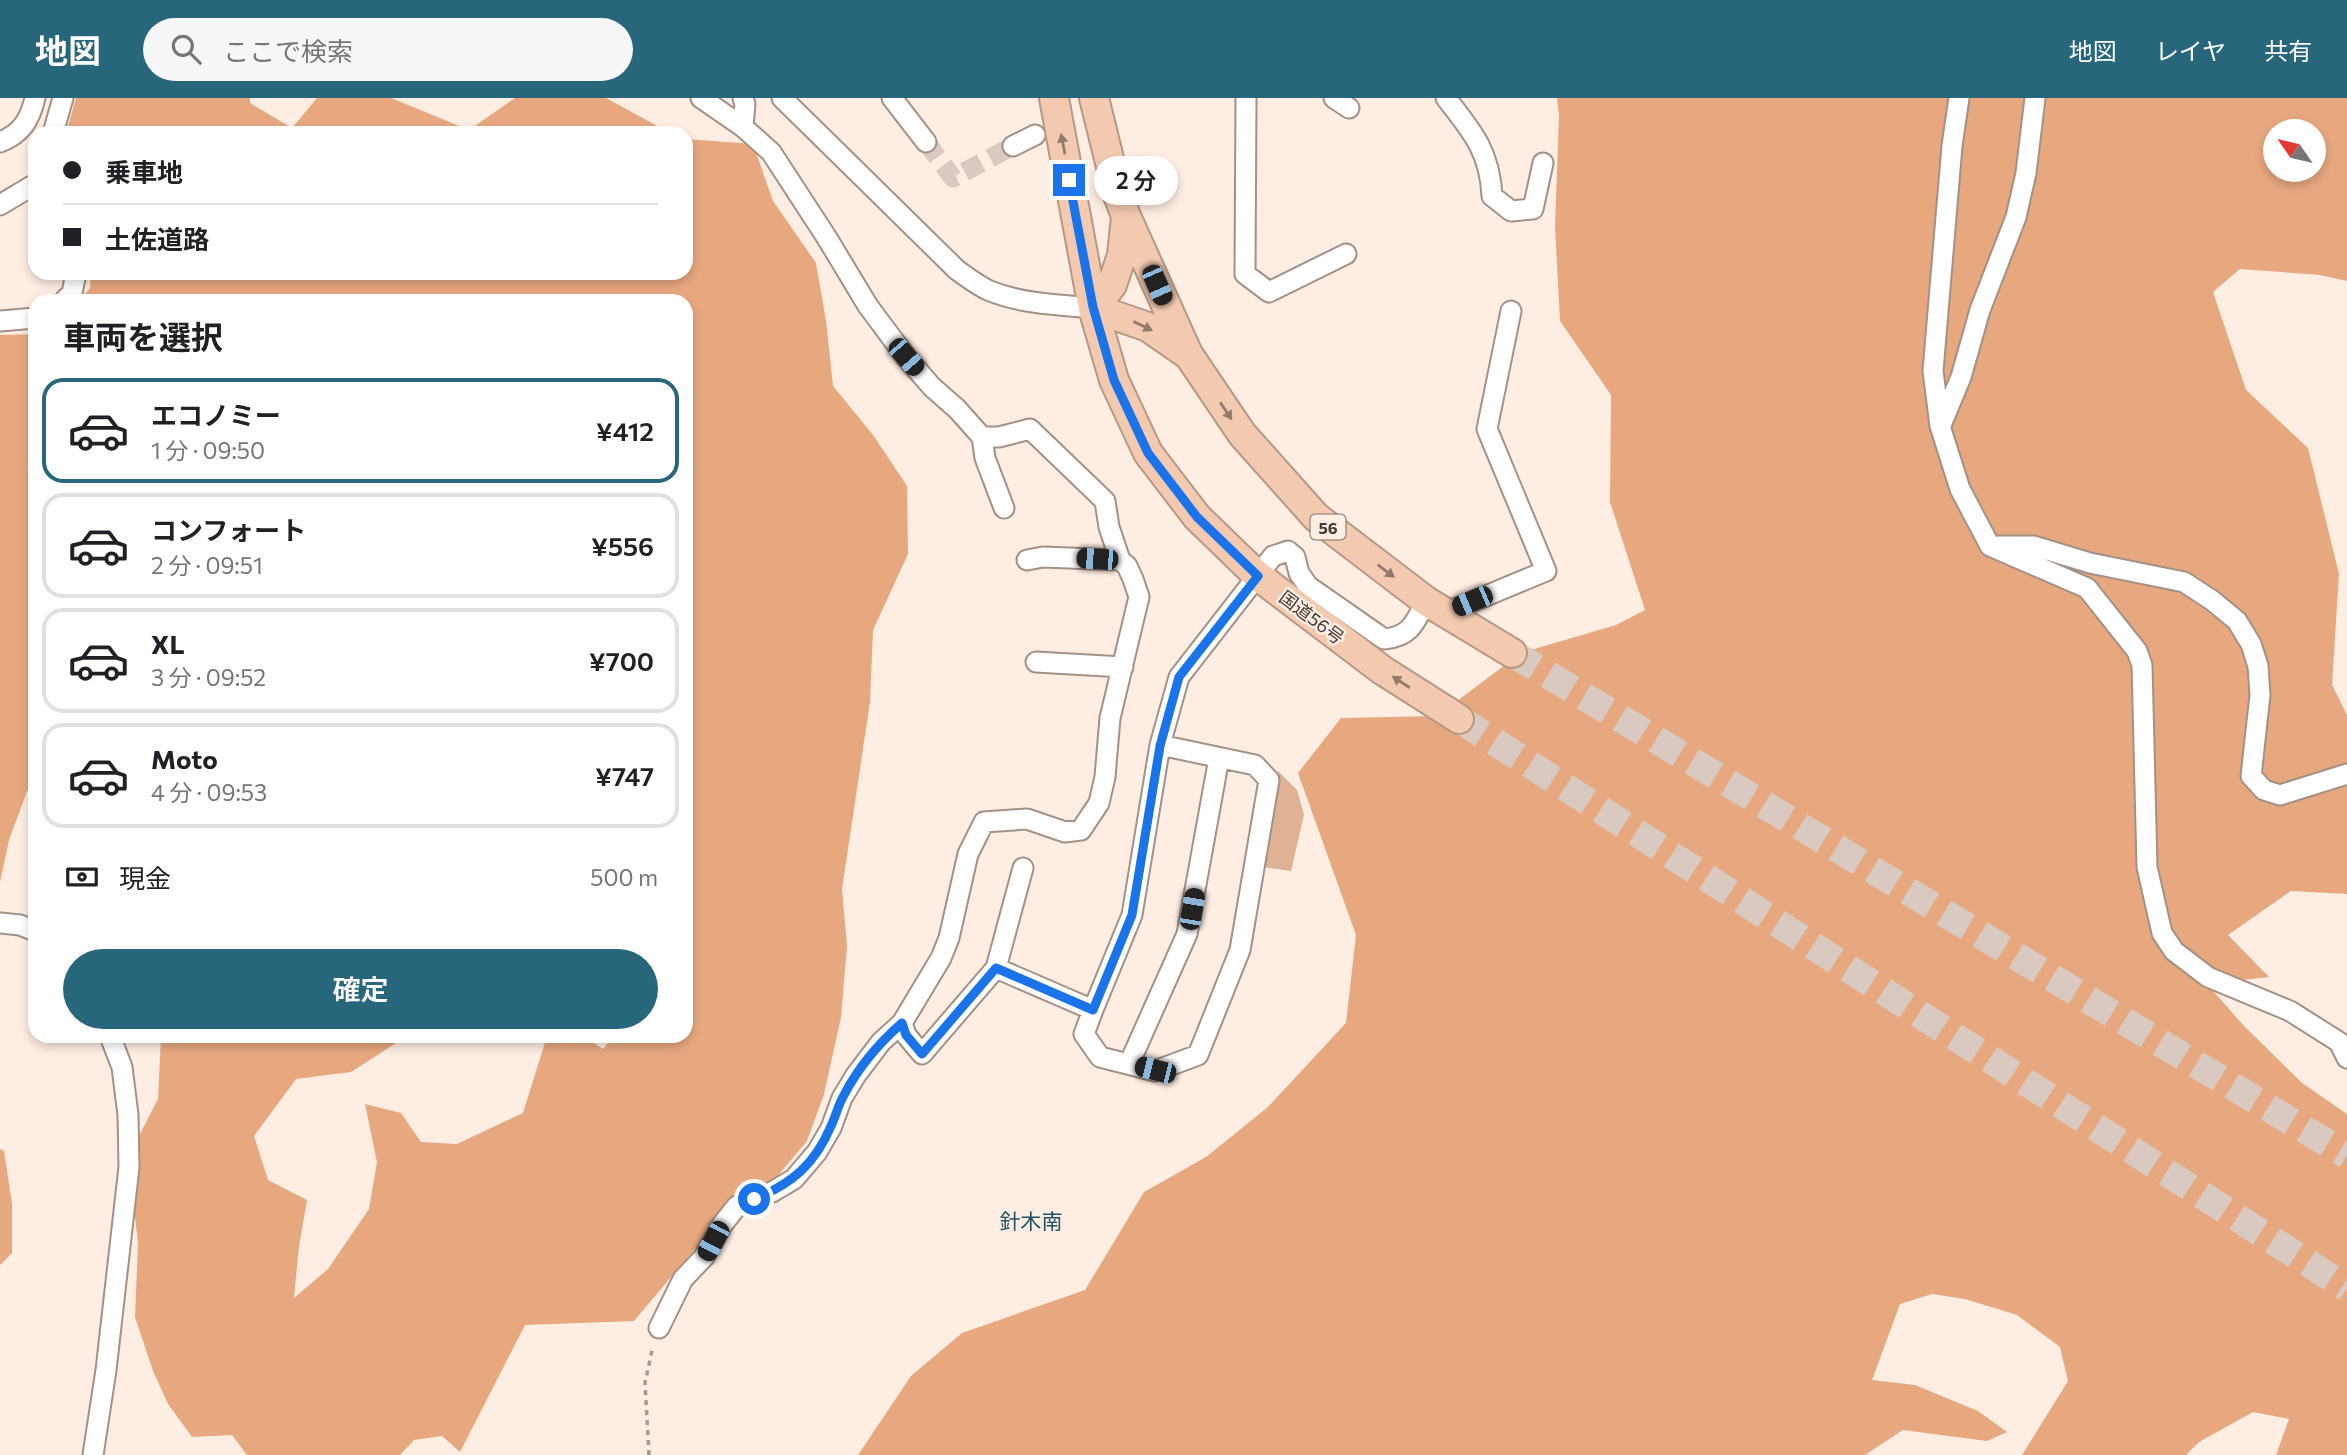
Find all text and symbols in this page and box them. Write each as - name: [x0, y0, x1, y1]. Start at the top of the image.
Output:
- search box: [143, 18, 633, 81]
- text: 地図: [35, 29, 101, 70]
- icon: search: [167, 30, 205, 68]
- text: ここで検索: [223, 35, 353, 66]
- text: 地図: [2069, 36, 2117, 65]
- text: レイヤ: [2155, 36, 2226, 65]
- text: 共有: [2264, 36, 2312, 65]
- north arrow: [2263, 119, 2326, 182]
- map controls: [2263, 119, 2326, 182]
- one-way arrow: [1057, 133, 1068, 155]
- callout: 2 分: [1094, 155, 1178, 204]
- text: 乗車地: [105, 156, 183, 187]
- route end: [1053, 164, 1085, 196]
- text: 2 分: [1116, 166, 1156, 194]
- text: 土佐道路: [105, 223, 209, 254]
- car: [1139, 262, 1176, 308]
- text: 車両を選択: [63, 316, 223, 356]
- one-way arrow: [1133, 320, 1153, 331]
- car: [885, 334, 928, 380]
- icon: car: [67, 399, 130, 462]
- text: エコノミー: [151, 399, 281, 430]
- one-way arrow: [1219, 402, 1233, 420]
- text: ¥412: [596, 415, 654, 446]
- text: 1 分 · 09:50: [151, 436, 265, 464]
- icon: car: [67, 514, 130, 577]
- text: コンフォート: [151, 514, 306, 545]
- road number: 56: [1310, 514, 1346, 540]
- text: ¥556: [591, 530, 654, 561]
- car: [1076, 547, 1119, 571]
- text: 2 分 · 09:51: [151, 551, 263, 579]
- one-way arrow: [1376, 563, 1394, 578]
- car: [1449, 583, 1496, 619]
- street label: 国道56号: [1275, 586, 1349, 648]
- text: XL: [151, 628, 185, 659]
- icon: car: [67, 629, 130, 692]
- text: ¥700: [589, 645, 654, 676]
- text: 3 分 · 09:52: [151, 663, 266, 691]
- one-way arrow: [1392, 676, 1411, 689]
- text: Moto: [151, 743, 218, 774]
- icon: car: [67, 744, 130, 807]
- text: ¥747: [595, 760, 654, 791]
- text: 4 分 · 09:53: [151, 778, 267, 806]
- icon: cash: [63, 858, 101, 896]
- text: 現金: [119, 862, 171, 893]
- text: 500 m: [590, 863, 658, 891]
- car: [1179, 886, 1206, 932]
- button: 確定: [63, 949, 658, 1029]
- car: [1133, 1055, 1178, 1085]
- route start: [738, 1183, 770, 1215]
- district label: 針木南: [1000, 1208, 1063, 1233]
- car: [694, 1218, 733, 1264]

